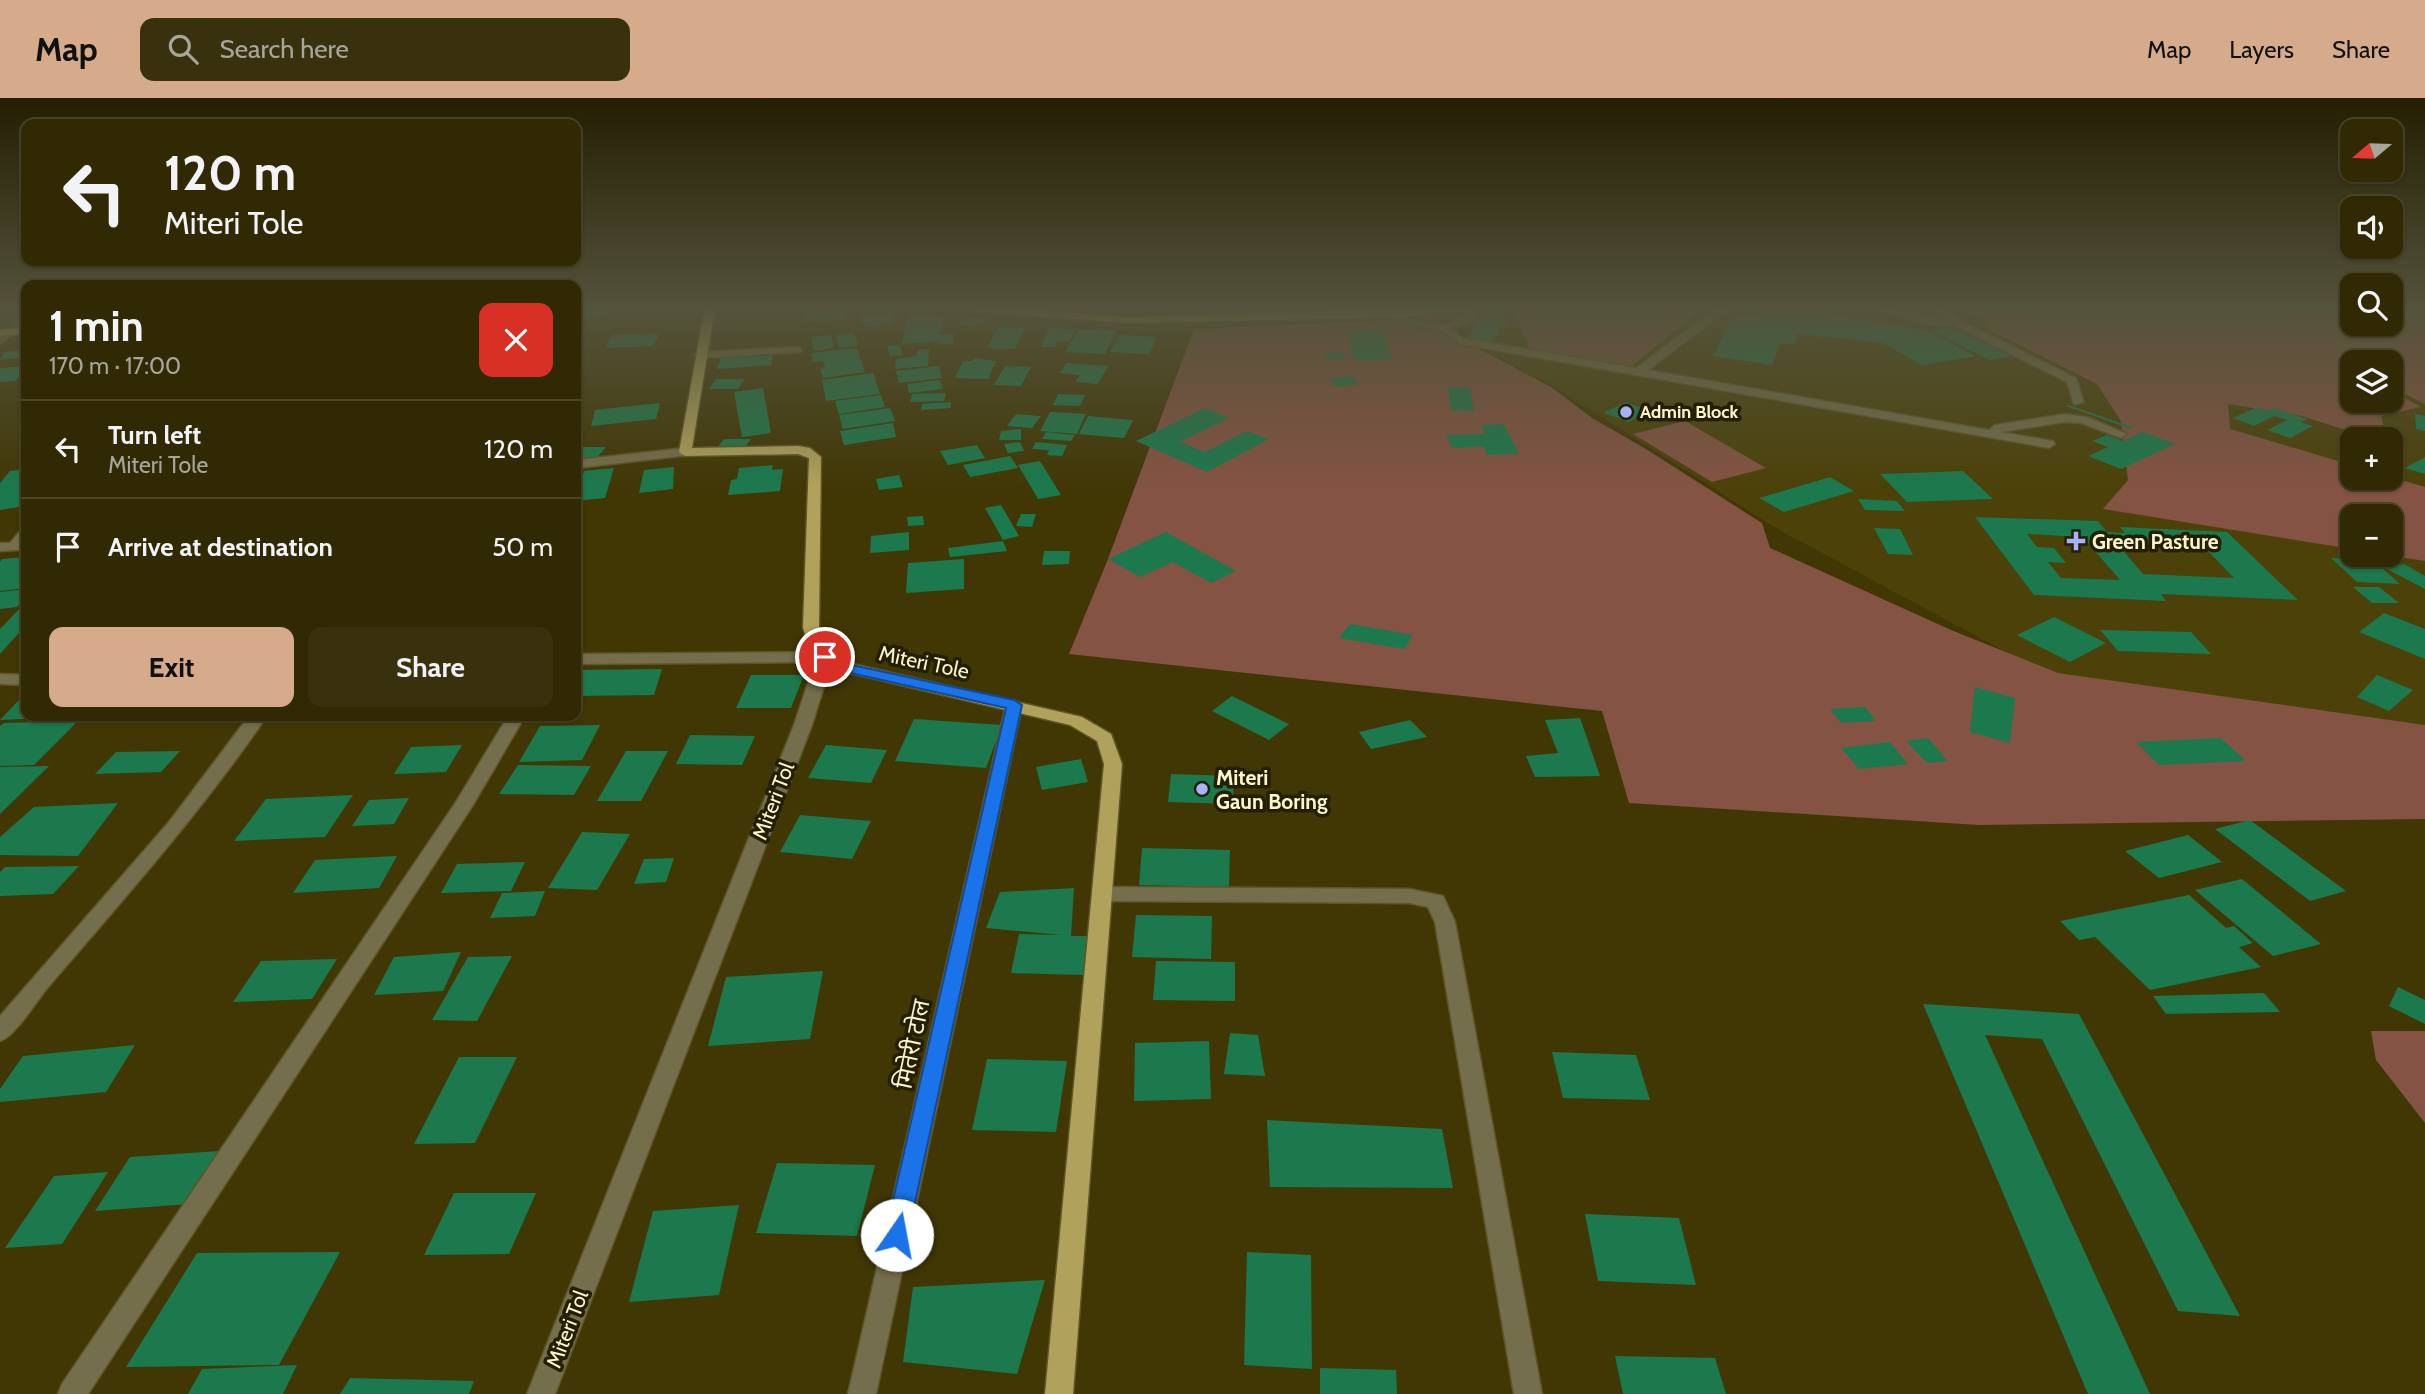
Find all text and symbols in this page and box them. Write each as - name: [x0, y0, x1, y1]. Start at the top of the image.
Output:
- search box: [140, 18, 630, 81]
- text: Map: [35, 29, 98, 69]
- icon: search: [164, 30, 202, 68]
- text: Search here: [220, 33, 349, 65]
- text: Map: [2147, 35, 2191, 64]
- text: Layers: [2229, 35, 2294, 64]
- text: Share: [2332, 35, 2390, 64]
- north arrow: [2340, 119, 2403, 182]
- map controls: [2340, 119, 2403, 567]
- text: 120 m: [164, 143, 296, 202]
- icon: left: [49, 147, 140, 238]
- button: sound: [2340, 196, 2403, 259]
- text: Miteri Tole: [164, 203, 304, 242]
- button: search: [2340, 273, 2403, 336]
- text: 1 min: [49, 300, 144, 352]
- button: close: [479, 303, 553, 377]
- button: layers: [2340, 350, 2403, 413]
- text: 170 m · 17:00: [49, 352, 181, 380]
- place label: Admin Block: [1640, 401, 1739, 423]
- marker: Admin Block: [1618, 404, 1634, 420]
- text: Turn left: [108, 419, 201, 451]
- button: +: [2340, 427, 2403, 490]
- icon: left: [49, 430, 87, 468]
- text: 120 m: [484, 433, 553, 465]
- text: Miteri Tole: [108, 451, 208, 479]
- button: −: [2340, 504, 2403, 567]
- icon: arrive: [49, 528, 87, 566]
- place label: Green Pasture: [2092, 529, 2219, 554]
- text: Arrive at destination: [108, 531, 333, 563]
- text: 50 m: [492, 531, 553, 563]
- marker: Green Pasture: [2066, 531, 2086, 551]
- button: Exit: [49, 627, 294, 707]
- button: Share: [308, 627, 553, 707]
- pin: [795, 627, 855, 687]
- icon: arrive: [806, 638, 844, 676]
- street label: Miteri Tole: [877, 640, 972, 684]
- street label: Miteri Tol: [747, 759, 799, 843]
- place label: Miteri Gaun Boring: [1216, 765, 1328, 814]
- marker: Miteri Gaun Boring: [1194, 781, 1210, 797]
- street label: मितेरी टोल: [888, 996, 936, 1091]
- position arrow: [860, 1198, 934, 1272]
- street label: Miteri Tol: [541, 1287, 593, 1371]

